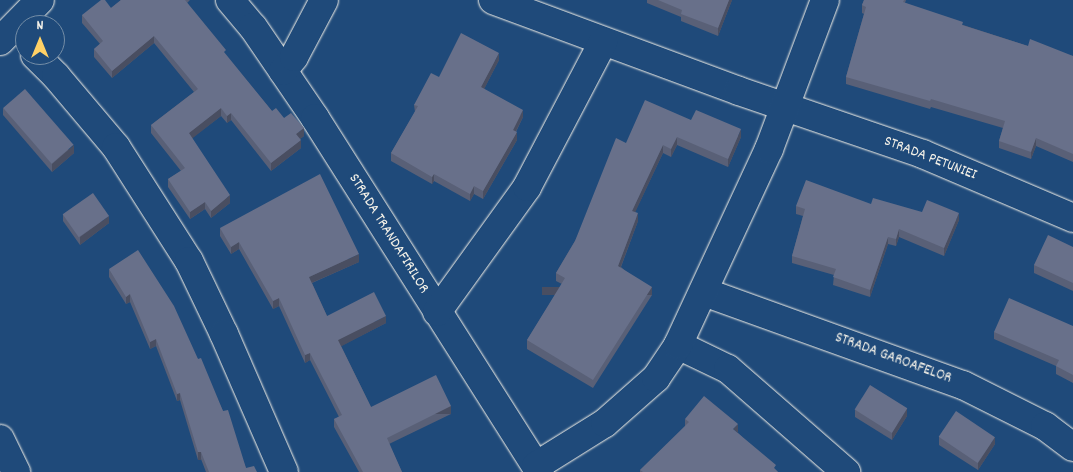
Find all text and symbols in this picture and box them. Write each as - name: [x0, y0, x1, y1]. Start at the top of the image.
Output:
- north arrow: [15, 15, 65, 65]
- text: N: [37, 16, 43, 36]
- street label: STRADA PETUNIEI: [881, 133, 979, 185]
- street label: STRADA TRANDAFIRILOR: [344, 171, 432, 297]
- street label: STRADA GAROAFELOR: [832, 330, 954, 388]

